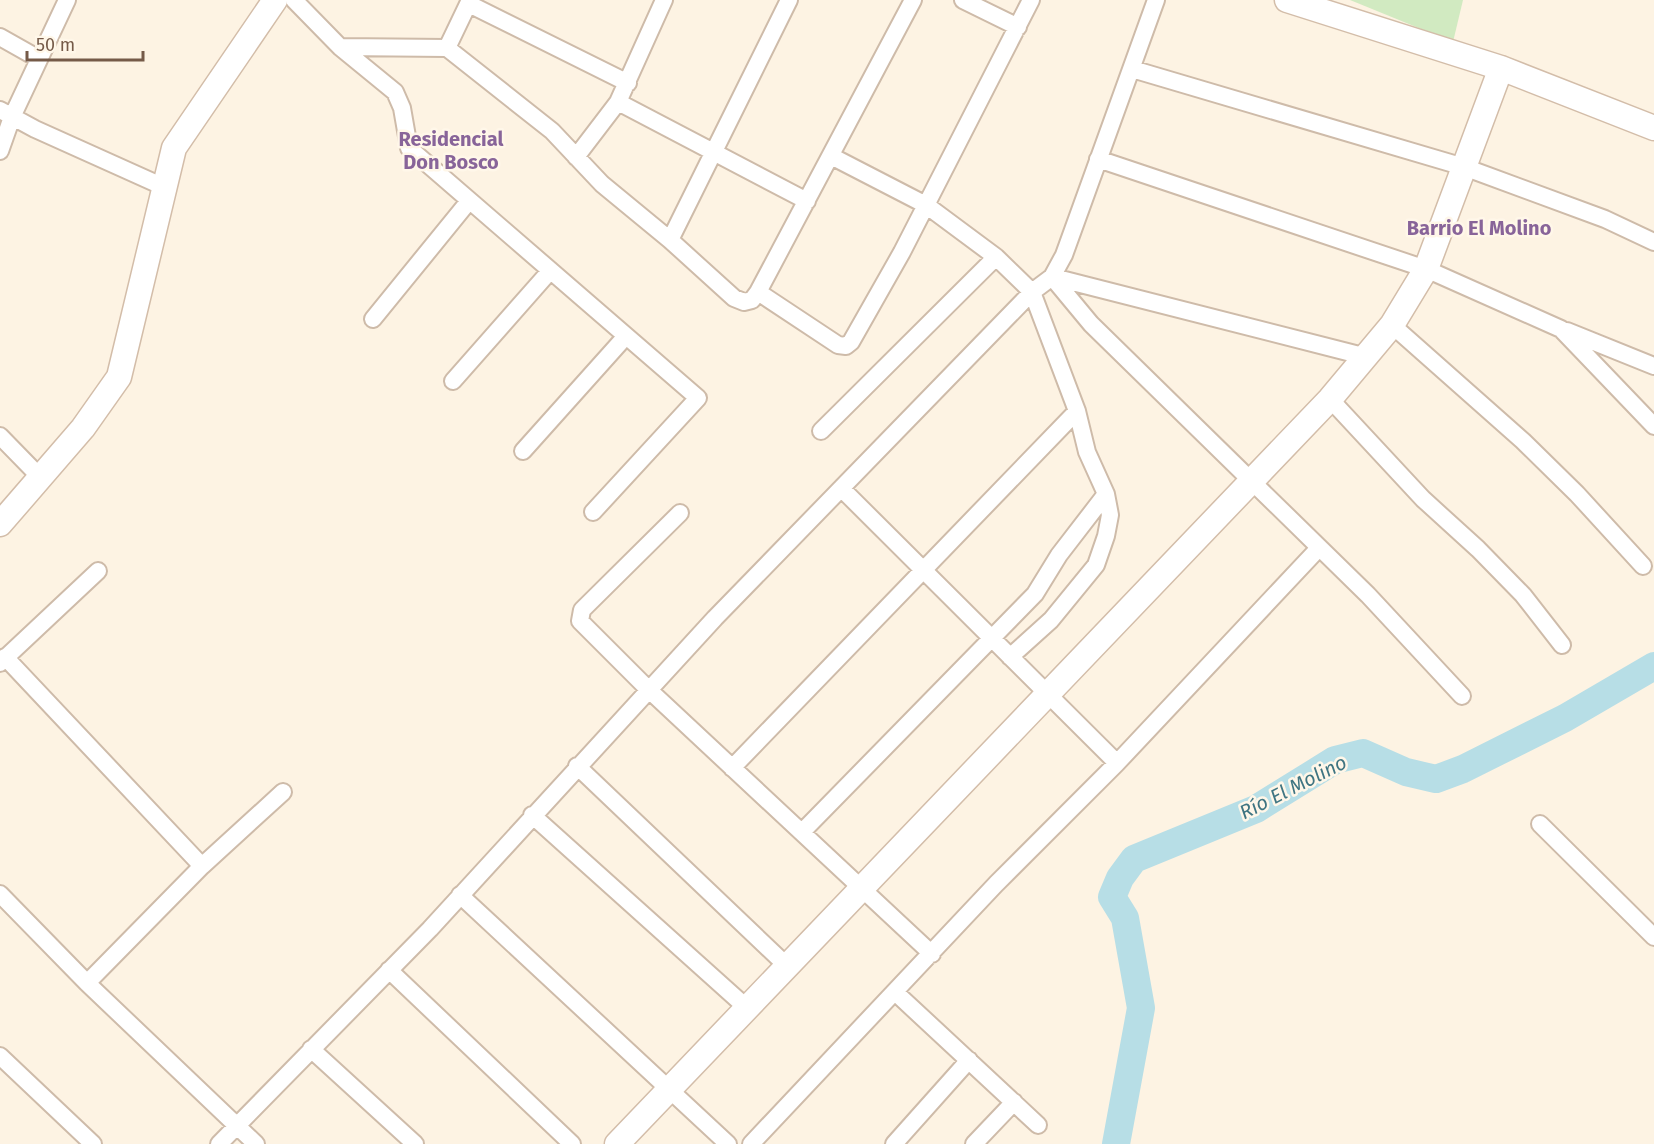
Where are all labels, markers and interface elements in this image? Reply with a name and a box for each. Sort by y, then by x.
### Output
scale bar [27,24,142,62]
text: 50 m [36,34,75,56]
district label: Residencial Don Bosco [399,127,503,174]
district label: Barrio El Molino [1407,216,1552,240]
water label: Río El Molino [1235,750,1351,824]

